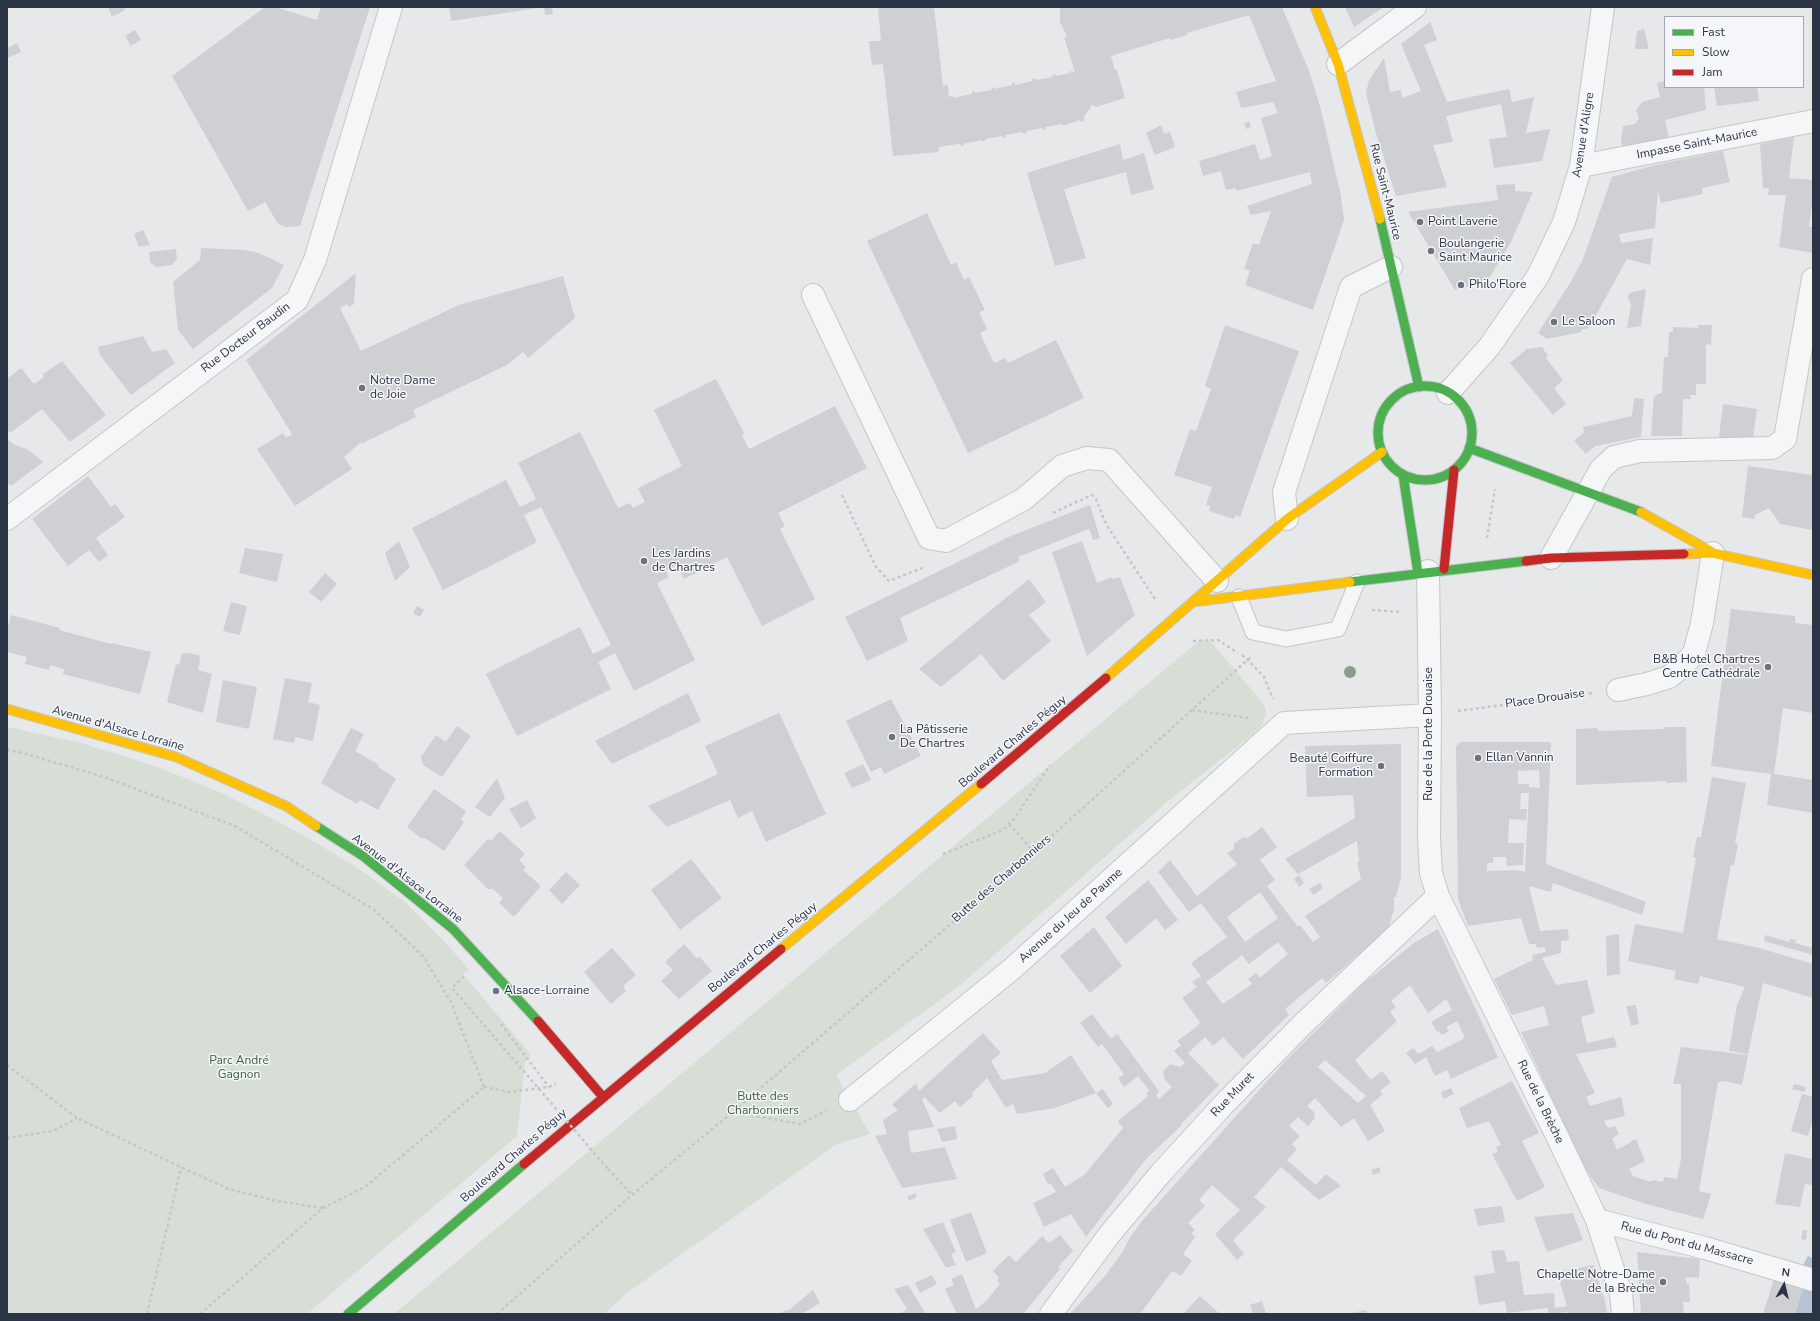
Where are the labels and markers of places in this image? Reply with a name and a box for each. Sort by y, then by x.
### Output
place label: Point Laverie [1428,215,1498,229]
marker: Point Laverie [1415,217,1425,227]
place label: Boulangerie Saint Maurice [1439,237,1512,265]
marker: Boulangerie Saint Maurice [1426,246,1436,256]
place label: Philo'Flore [1469,278,1526,292]
marker: Philo'Flore [1456,280,1466,290]
place label: Le Saloon [1562,315,1615,329]
marker: Le Saloon [1549,317,1559,327]
place label: Notre Dame de Joie [370,374,435,402]
marker: Notre Dame de Joie [357,383,367,393]
place label: Les Jardins de Chartres [652,547,715,575]
marker: Les Jardins de Chartres [639,556,649,566]
place label: B&B Hotel Chartres Centre Cathédrale [1653,653,1760,681]
marker: B&B Hotel Chartres Centre Cathédrale [1763,662,1773,672]
place label: La Pâtisserie De Chartres [900,723,968,751]
marker: La Pâtisserie De Chartres [887,732,897,742]
place label: Ellan Vannin [1486,751,1554,765]
place label: Beauté Coiffure Formation [1290,752,1373,780]
marker: Ellan Vannin [1473,753,1483,763]
marker: Beauté Coiffure Formation [1376,761,1386,771]
place label: Alsace-Lorraine [504,984,589,998]
marker: Alsace-Lorraine [491,986,501,996]
place label: Chapelle Notre-Dame de la Brèche [1536,1268,1655,1296]
marker: Chapelle Notre-Dame de la Brèche [1658,1277,1668,1287]

